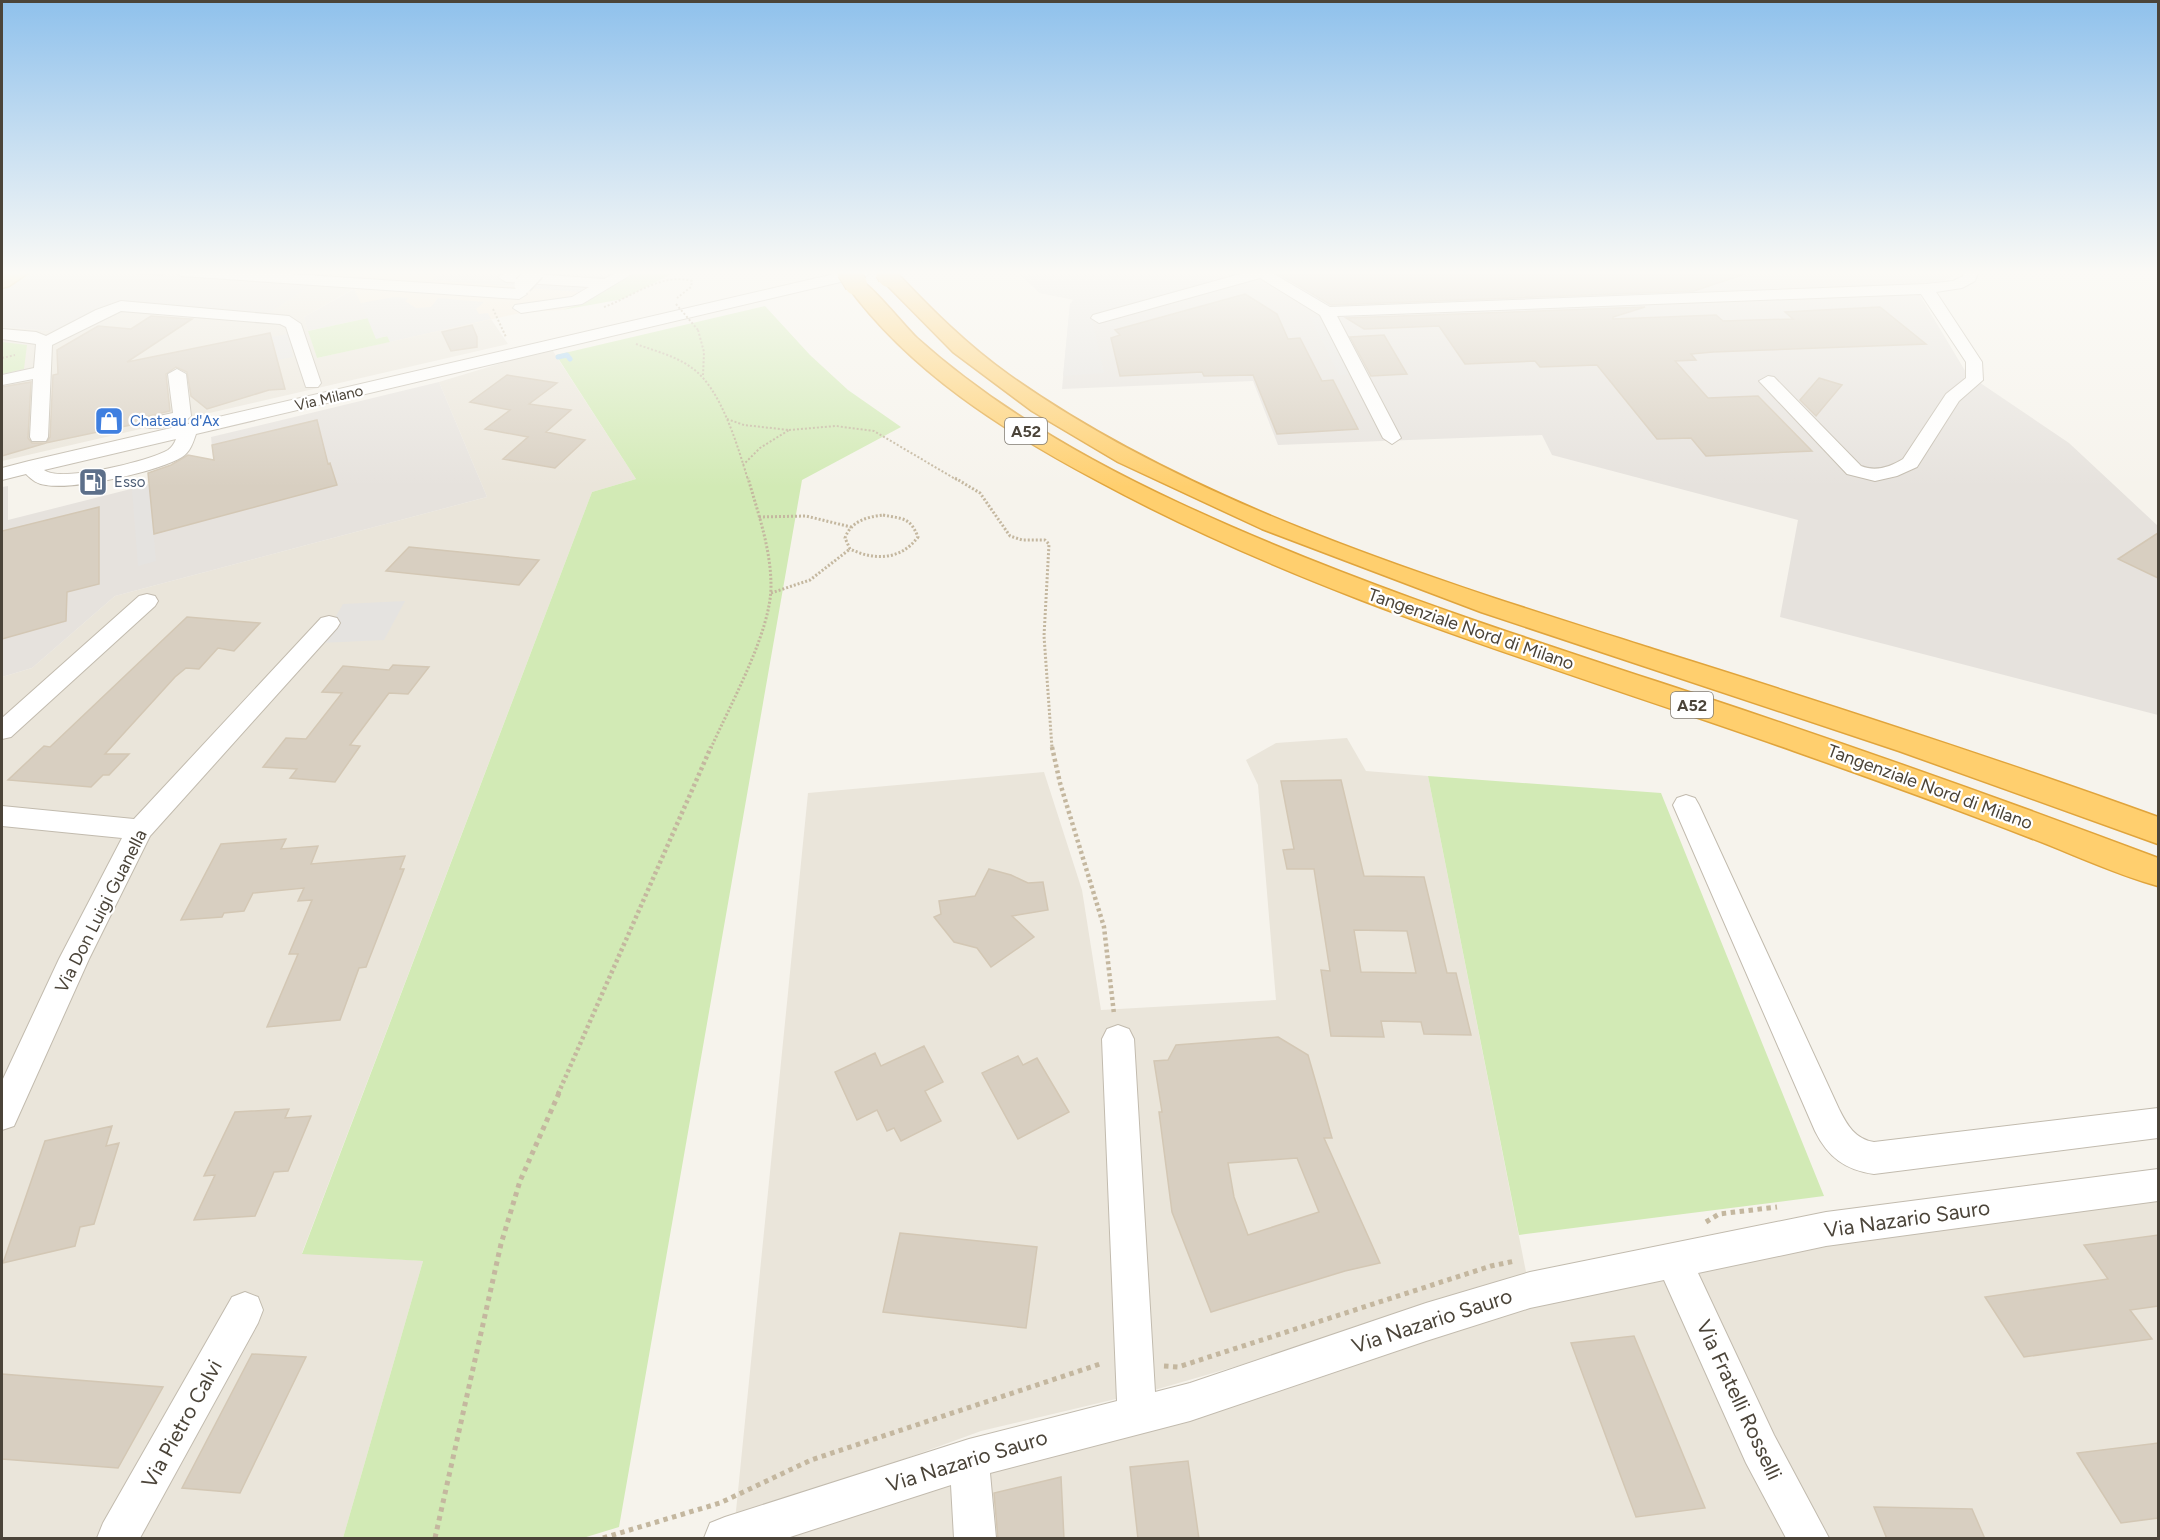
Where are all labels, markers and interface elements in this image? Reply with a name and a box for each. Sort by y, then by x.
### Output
street label: Via Milano [293,381,365,415]
shop icon: Chateau d'Ax [93,405,125,437]
place label: Chateau d'Ax [130,412,219,430]
road number: A52 [1005,418,1047,444]
fuel station icon: Esso [77,466,109,498]
place label: Esso [114,473,146,491]
street label: Tangenziale Nord di Milano [1365,583,1577,675]
road number: A52 [1671,692,1713,718]
street label: Tangenziale Nord di Milano [1824,740,2036,834]
street label: Via Don Luigi Guanella [50,826,152,996]
street label: Via Nazario Sauro [1822,1194,1991,1243]
street label: Via Nazario Sauro [1348,1283,1515,1358]
street label: Via Fratelli Rosselli [1691,1316,1787,1484]
street label: Via Pietro Calvi [136,1355,227,1492]
street label: Via Nazario Sauro [883,1424,1050,1497]

